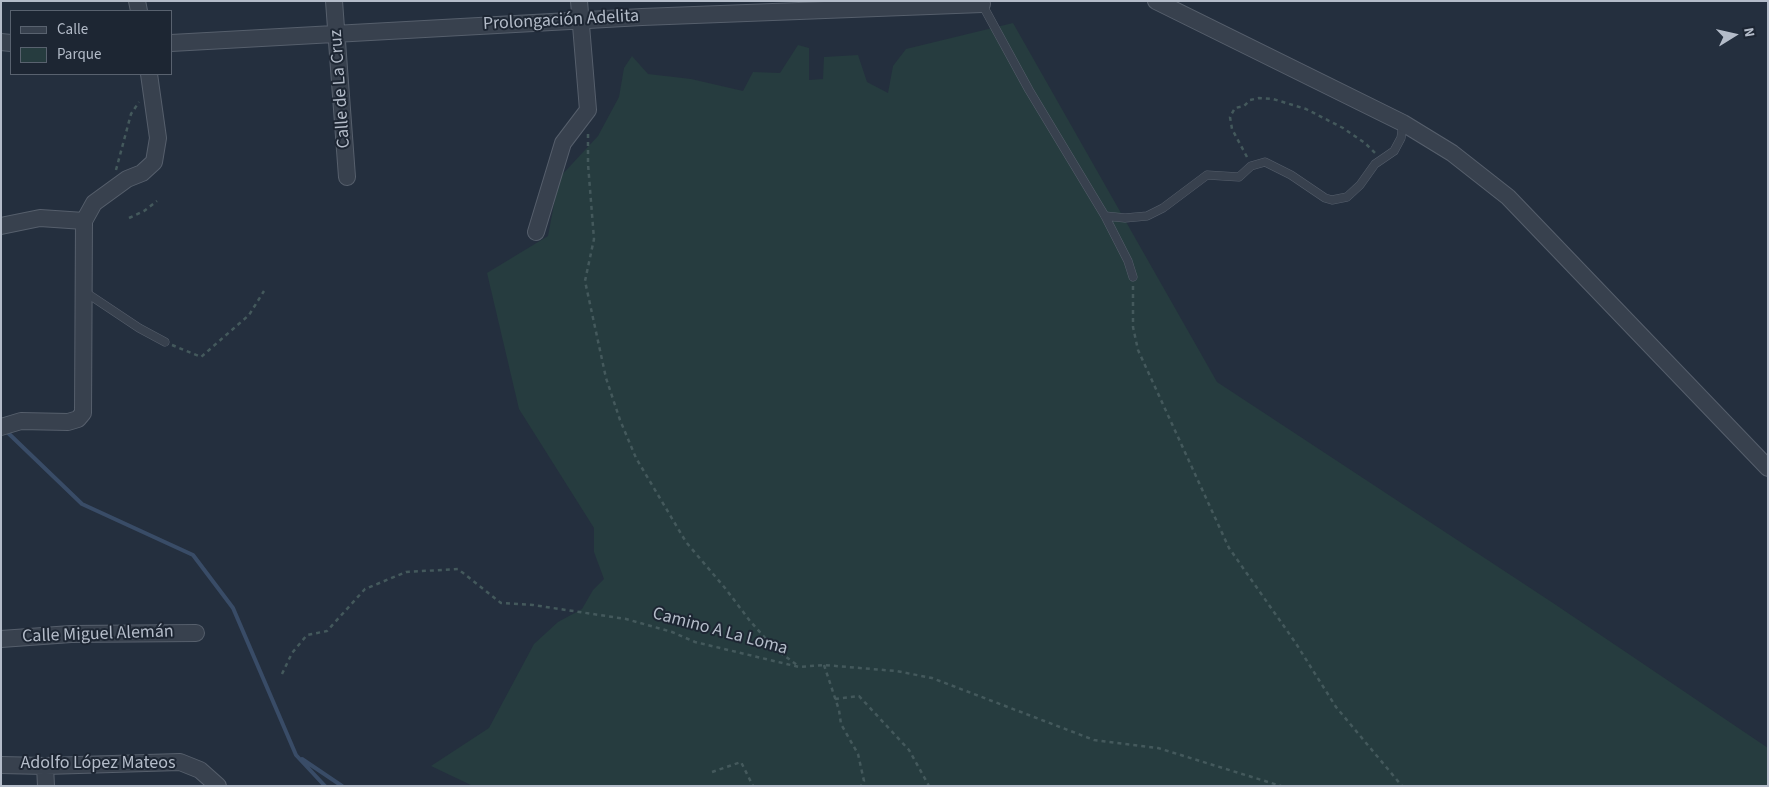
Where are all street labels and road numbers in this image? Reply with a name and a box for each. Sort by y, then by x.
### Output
street label: Prolongación Adelita [482,6,640,36]
street label: Calle de La Cruz [326,29,356,149]
street label: Camino A La Loma [650,604,790,660]
street label: Calle Miguel Alemán [22,622,174,648]
street label: Adolfo López Mateos [21,753,175,775]

